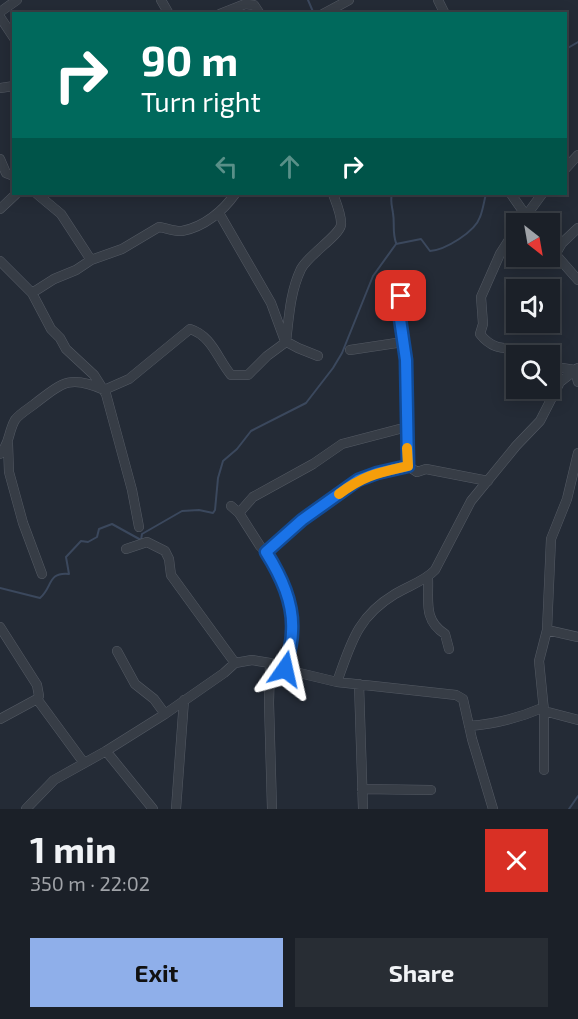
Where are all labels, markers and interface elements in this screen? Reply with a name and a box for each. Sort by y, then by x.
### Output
text: 90 m [141,34,238,84]
icon: right [42,36,120,114]
text: Turn right [141,85,261,117]
icon: left [210,150,243,183]
icon: ahead [273,150,306,183]
icon: right [336,150,369,183]
north arrow [506,213,560,267]
map controls [506,213,560,399]
pin [375,270,426,321]
icon: arrive [384,279,417,312]
button: sound [506,279,560,333]
button: search [506,345,560,399]
position arrow [253,637,317,701]
text: 1 min [30,827,117,870]
button: close [485,829,548,892]
text: 350 m · 22:02 [30,871,150,895]
button: Exit [30,938,283,1007]
button: Share [295,938,548,1007]

